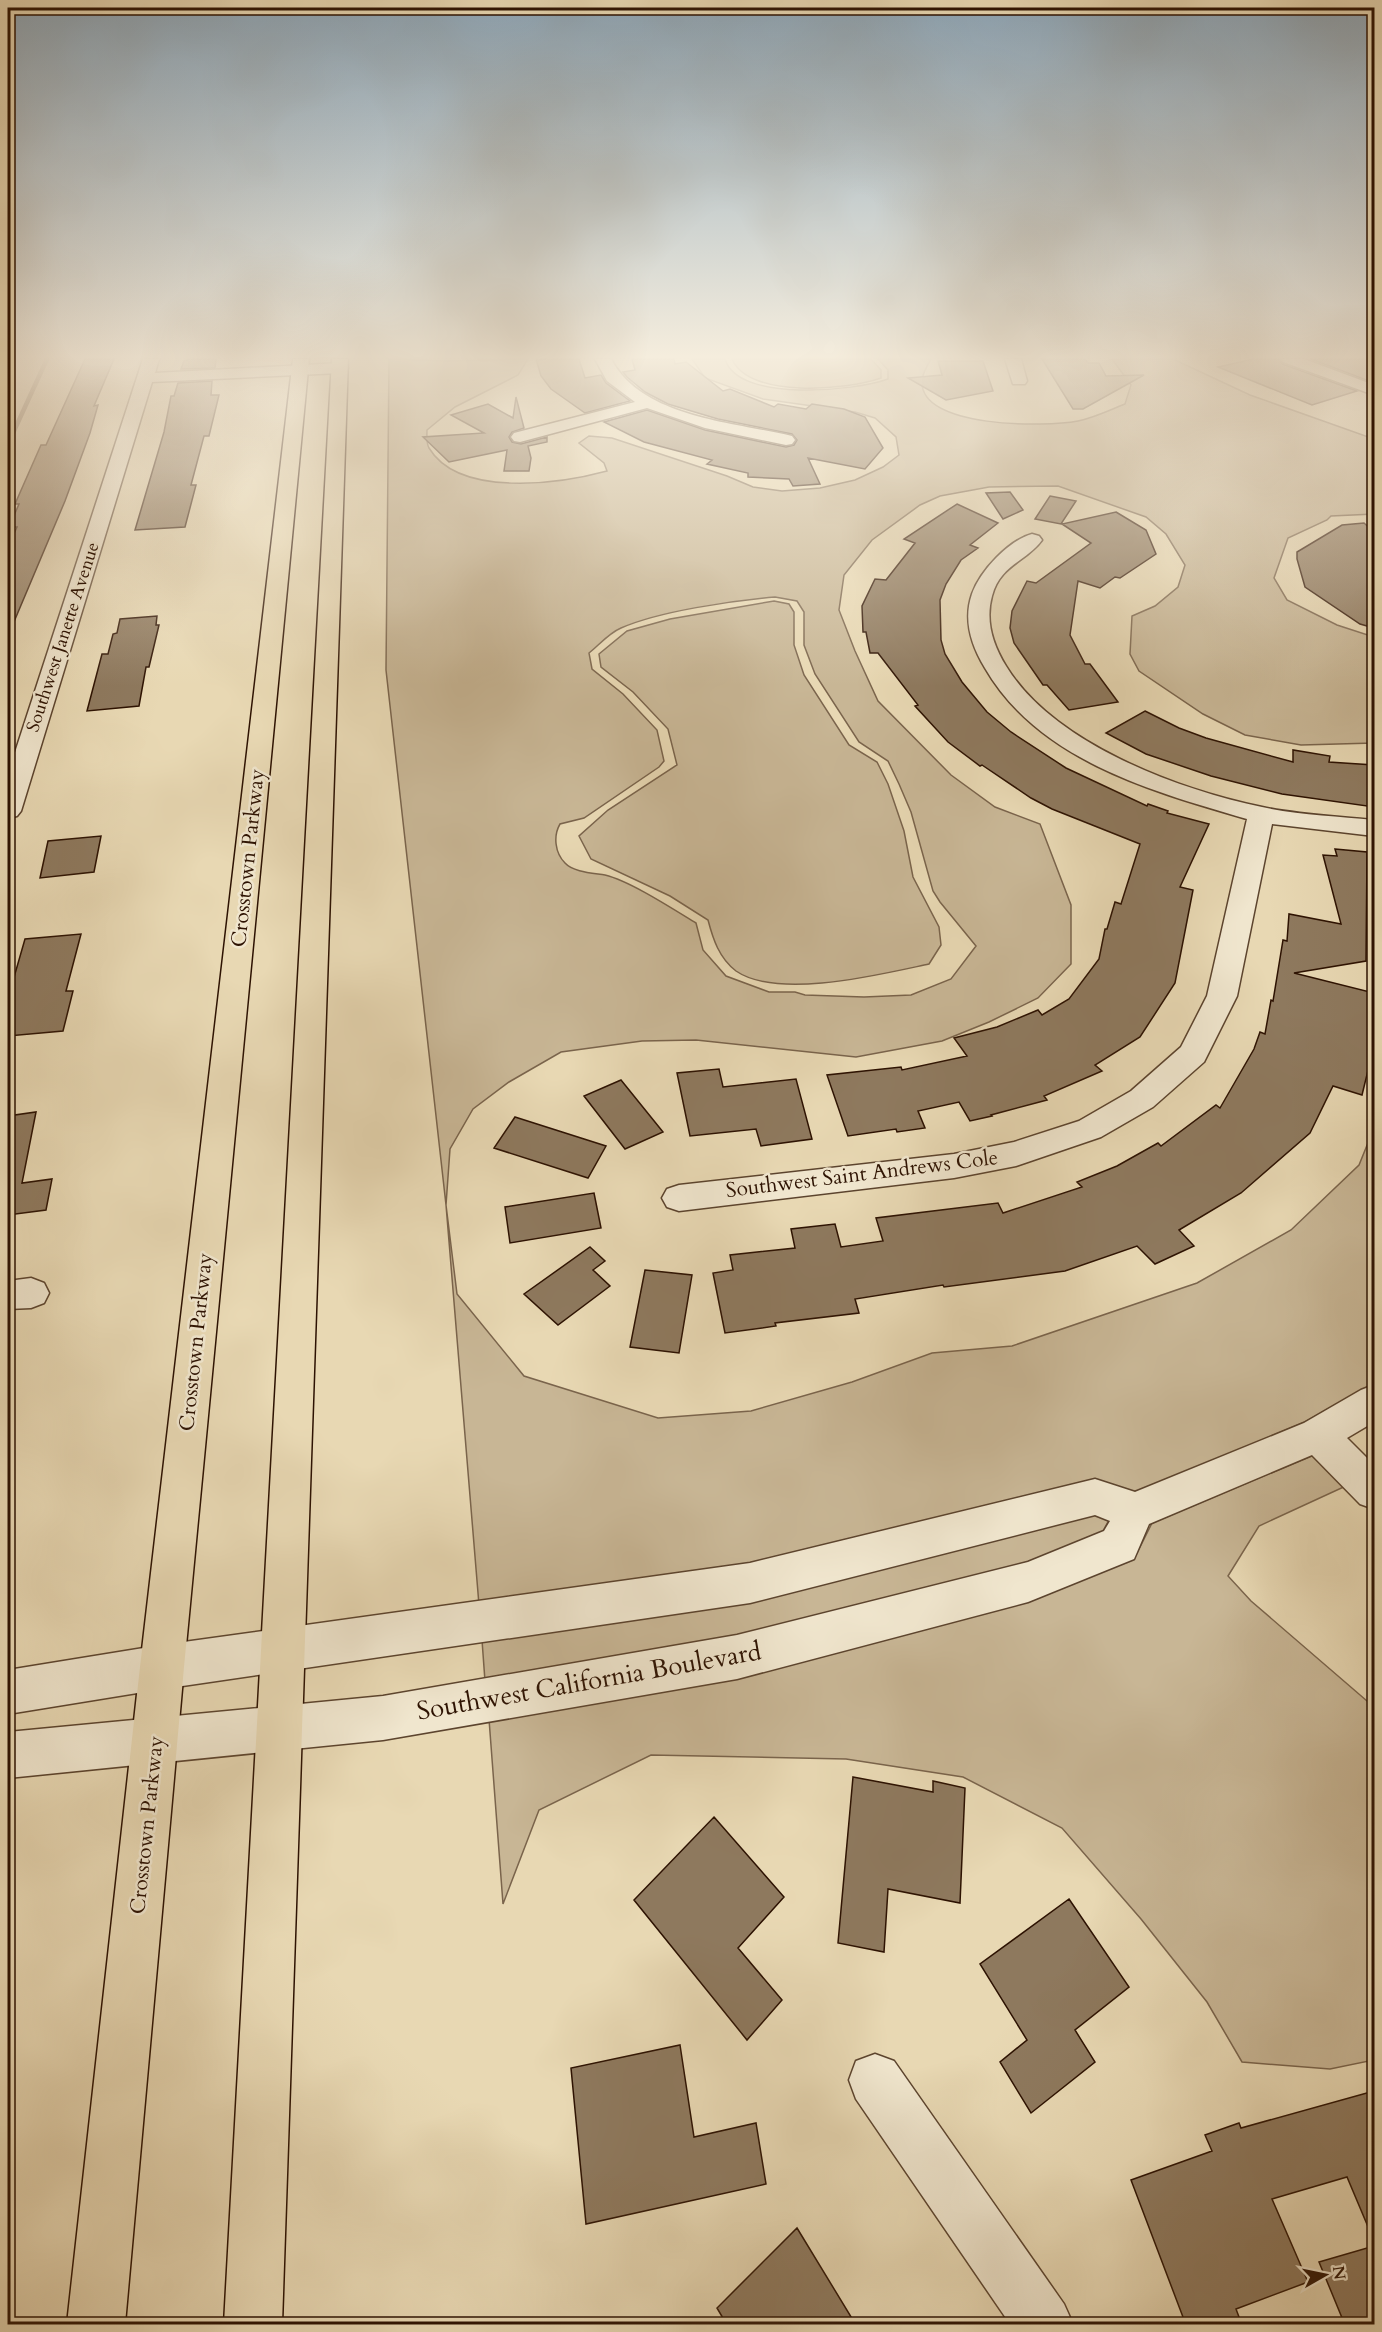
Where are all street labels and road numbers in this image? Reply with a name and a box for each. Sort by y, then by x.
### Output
street label: Southwest Janette Avenue [20,539,106,735]
street label: Crosstown Parkway [224,768,272,948]
street label: Southwest Saint Andrews Cole [724,1143,1000,1205]
street label: Crosstown Parkway [172,1252,220,1432]
street label: Southwest California Boulevard [414,1633,764,1729]
street label: Crosstown Parkway [123,1735,171,1915]

